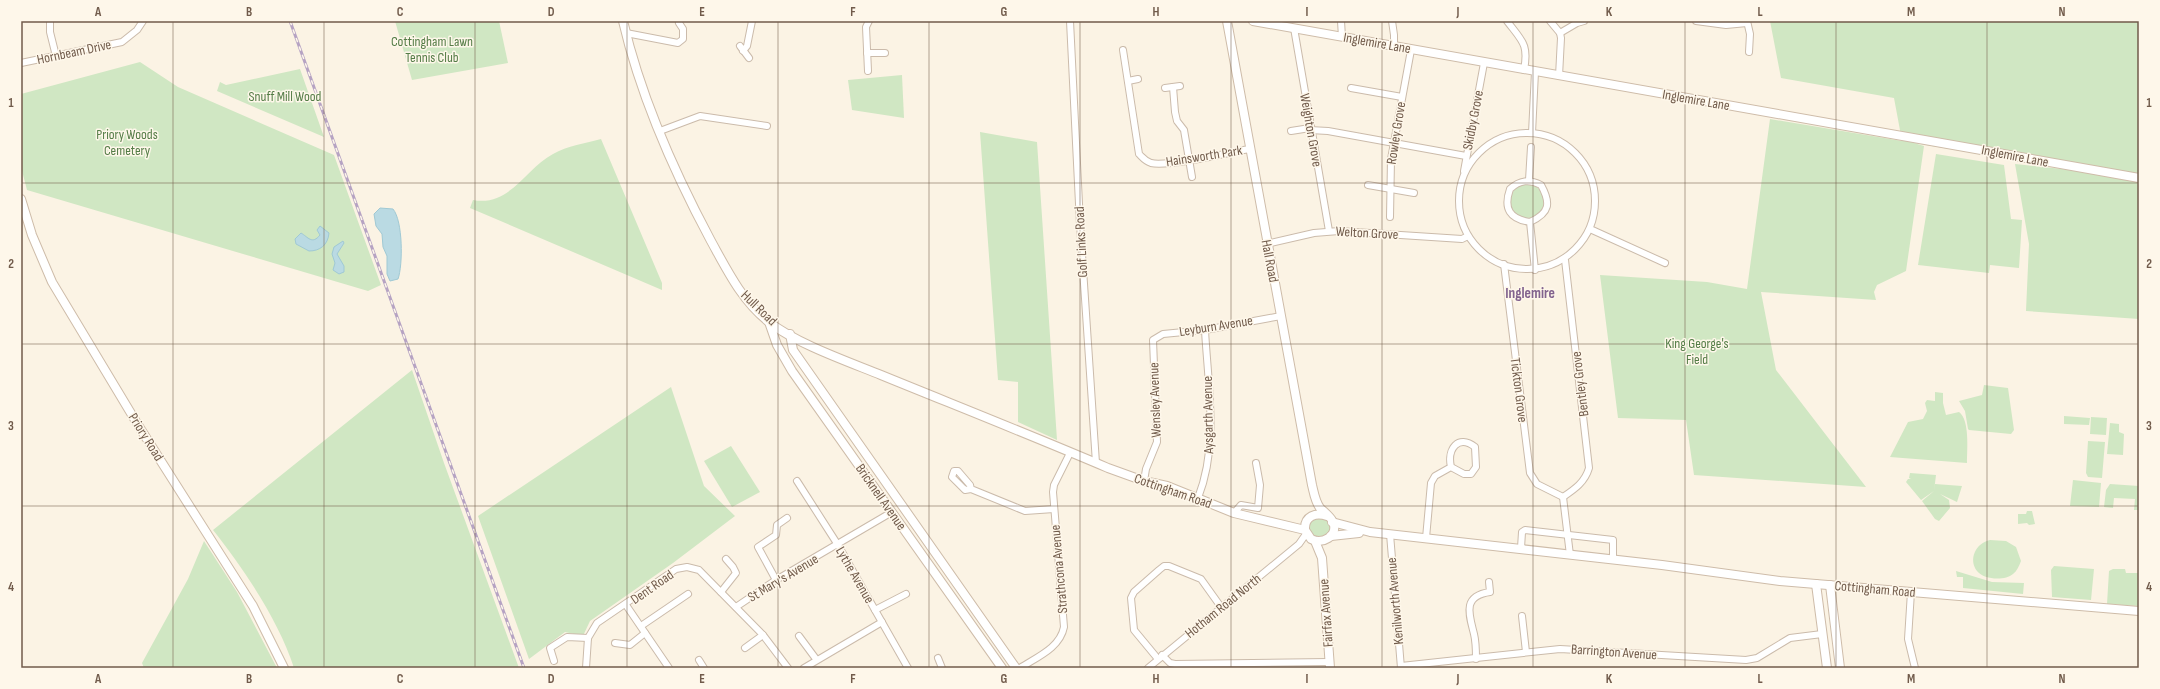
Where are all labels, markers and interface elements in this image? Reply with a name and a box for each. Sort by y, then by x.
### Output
text: A [94,4,102,20]
text: B [246,4,252,20]
text: C [397,4,404,20]
text: D [548,4,555,20]
text: E [699,4,705,20]
text: F [850,4,856,20]
text: G [1001,4,1008,20]
text: H [1153,4,1160,20]
text: I [1306,4,1309,20]
text: J [1456,4,1460,20]
text: K [1606,4,1613,20]
text: L [1757,4,1763,20]
text: M [1907,4,1915,20]
text: N [2059,4,2066,20]
street label: Inglemire Lane [1342,29,1412,57]
park label: Cottingham Lawn Tennis Club [391,33,473,66]
street label: Hornbeam Drive [35,36,113,68]
street label: Inglemire Lane [1661,86,1731,114]
park label: Snuff Mill Wood [249,88,322,105]
street label: Skidby Grove [1459,89,1487,151]
street label: Weighton Grove [1296,92,1326,168]
text: 1 [8,95,14,111]
text: 1 [2146,95,2152,111]
street label: Rowley Grove [1383,100,1409,166]
park label: Priory Woods Cemetery [96,126,158,159]
street label: Hainsworth Park [1165,141,1244,170]
street label: Inglemire Lane [1980,141,2050,171]
street label: Golf Links Road [1071,206,1091,278]
street label: Welton Grove [1335,223,1399,243]
street label: Hall Road [1258,238,1283,284]
text: 2 [8,256,14,272]
text: 2 [2146,256,2152,272]
district label: Inglemire [1505,284,1555,303]
street label: Hull Road [737,287,781,329]
street label: Leyburn Avenue [1178,312,1254,340]
park label: King George's Field [1665,335,1729,368]
street label: Bentley Grove [1568,350,1592,418]
street label: Tickton Grove [1507,357,1531,423]
street label: Wensley Avenue [1145,362,1165,438]
street label: Aysgarth Avenue [1199,376,1217,455]
street label: Priory Road [125,410,167,464]
text: 3 [8,418,14,434]
text: 3 [2146,418,2152,434]
street label: Bricknell Avenue [852,461,910,533]
street label: Cottingham Road [1132,470,1214,512]
street label: Strathcona Avenue [1047,524,1071,614]
street label: Lythe Avenue [832,544,878,606]
street label: St Mary's Avenue [745,550,821,606]
street label: Kenilworth Avenue [1383,557,1407,645]
street label: Dent Road [627,566,677,608]
street label: Hotham Road North [1182,570,1264,642]
street label: Cottingham Road [1834,577,1916,601]
street label: Fairfax Avenue [1315,578,1337,648]
text: 4 [8,579,14,595]
text: 4 [2146,579,2152,595]
street label: Barrington Avenue [1570,641,1658,663]
text: A [94,671,102,687]
text: B [246,671,252,687]
text: C [397,671,404,687]
text: D [548,671,555,687]
text: E [699,671,705,687]
text: F [850,671,856,687]
text: G [1001,671,1008,687]
text: H [1153,671,1160,687]
text: I [1306,671,1309,687]
text: J [1456,671,1460,687]
text: K [1606,671,1613,687]
text: L [1757,671,1763,687]
text: M [1907,671,1915,687]
text: N [2059,671,2066,687]

